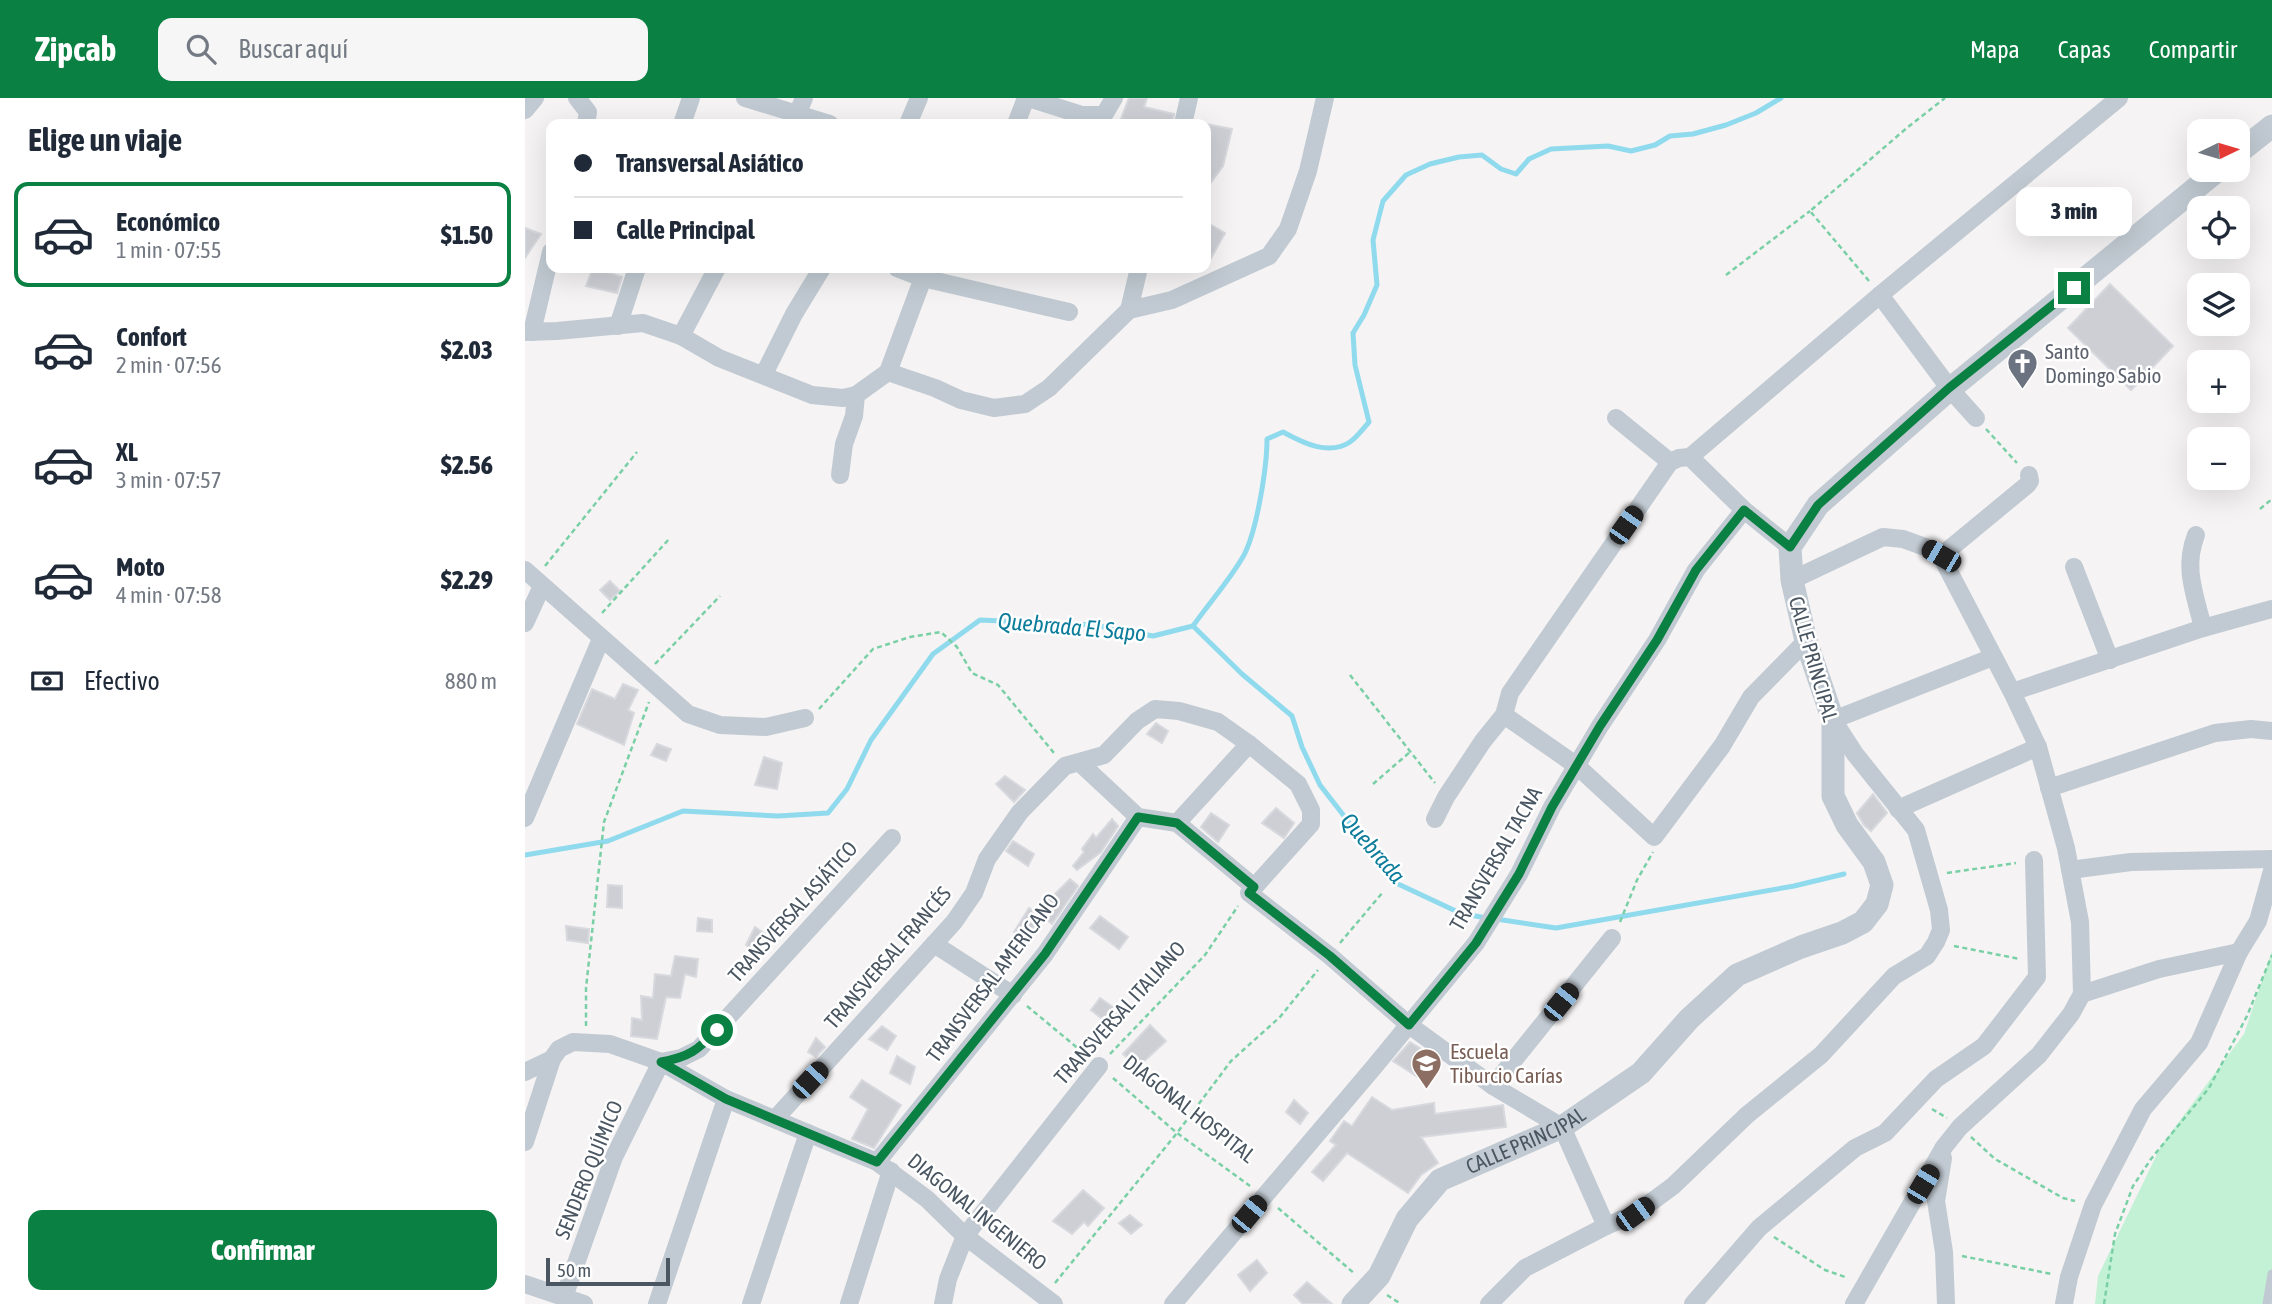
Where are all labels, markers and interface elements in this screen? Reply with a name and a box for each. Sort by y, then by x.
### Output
search box [158,18,648,81]
text: Zipcab [35,30,116,68]
icon: search [182,30,220,68]
text: Buscar aquí [238,34,348,64]
text: Mapa [1970,36,2020,63]
text: Capas [2058,36,2111,63]
text: Compartir [2149,36,2237,63]
north arrow [2187,119,2251,182]
map controls [2187,119,2250,490]
text: Elige un viaje [28,121,182,158]
text: Transversal Asiático [616,148,804,178]
callout: 3 min [2016,186,2132,236]
button: locate [2187,196,2250,259]
text: 3 min [2051,198,2097,224]
icon: car [32,203,95,266]
text: Económico [116,207,220,237]
text: Calle Principal [616,215,755,245]
text: $1.50 [441,220,493,250]
text: 1 min · 07:55 [116,237,222,263]
route end [2058,272,2090,304]
button: layers [2187,273,2250,336]
icon: car [32,318,95,381]
text: Confort [116,322,187,352]
text: $2.03 [441,335,493,365]
place label: Santo Domingo Sabio [2045,339,2161,387]
church icon: Santo Domingo Sabio [2005,347,2039,391]
button: + [2187,350,2250,413]
text: 2 min · 07:56 [116,352,222,378]
button: − [2187,427,2250,490]
icon: car [32,433,95,496]
text: XL [116,437,138,467]
text: $2.56 [441,450,493,480]
text: 3 min · 07:57 [116,467,222,493]
car [1606,502,1647,548]
car [1918,536,1965,576]
icon: car [32,548,95,611]
text: Moto [116,552,165,582]
text: $2.29 [441,565,493,595]
text: 4 min · 07:58 [116,582,222,608]
street label: CALLE PRINCIPAL [1785,593,1843,724]
water label: Quebrada El Sapo [997,608,1147,646]
icon: cash [28,662,66,700]
text: Efectivo [84,666,160,696]
text: 880 m [445,668,497,694]
street label: TRANSVERSAL TACNA [1444,782,1546,935]
water label: Quebrada [1336,808,1411,889]
street label: TRANSVERSAL ASIÁTICO [723,836,862,987]
street label: TRANSVERSAL FRANCÉS [819,881,955,1033]
street label: TRANSVERSAL AMERICANO [921,888,1063,1066]
street label: TRANSVERSAL ITALIANO [1049,936,1190,1089]
car [1540,979,1583,1025]
route start [701,1014,733,1046]
place label: Escuela Tiburcio Carías [1450,1039,1563,1087]
school or university icon: Escuela Tiburcio Carías [1410,1047,1444,1091]
street label: DIAGONAL HOSPITAL [1119,1049,1260,1167]
car [788,1057,833,1103]
street label: SENDERO QUÍMICO [549,1097,627,1242]
street label: CALLE PRINCIPAL [1462,1102,1589,1178]
street label: DIAGONAL INGENIERO [903,1148,1052,1275]
car [1904,1161,1943,1207]
car [1228,1191,1271,1237]
car [1612,1193,1659,1235]
button: Confirmar [28,1210,497,1290]
scale bar [546,1255,670,1287]
text: 50 m [557,1259,591,1281]

